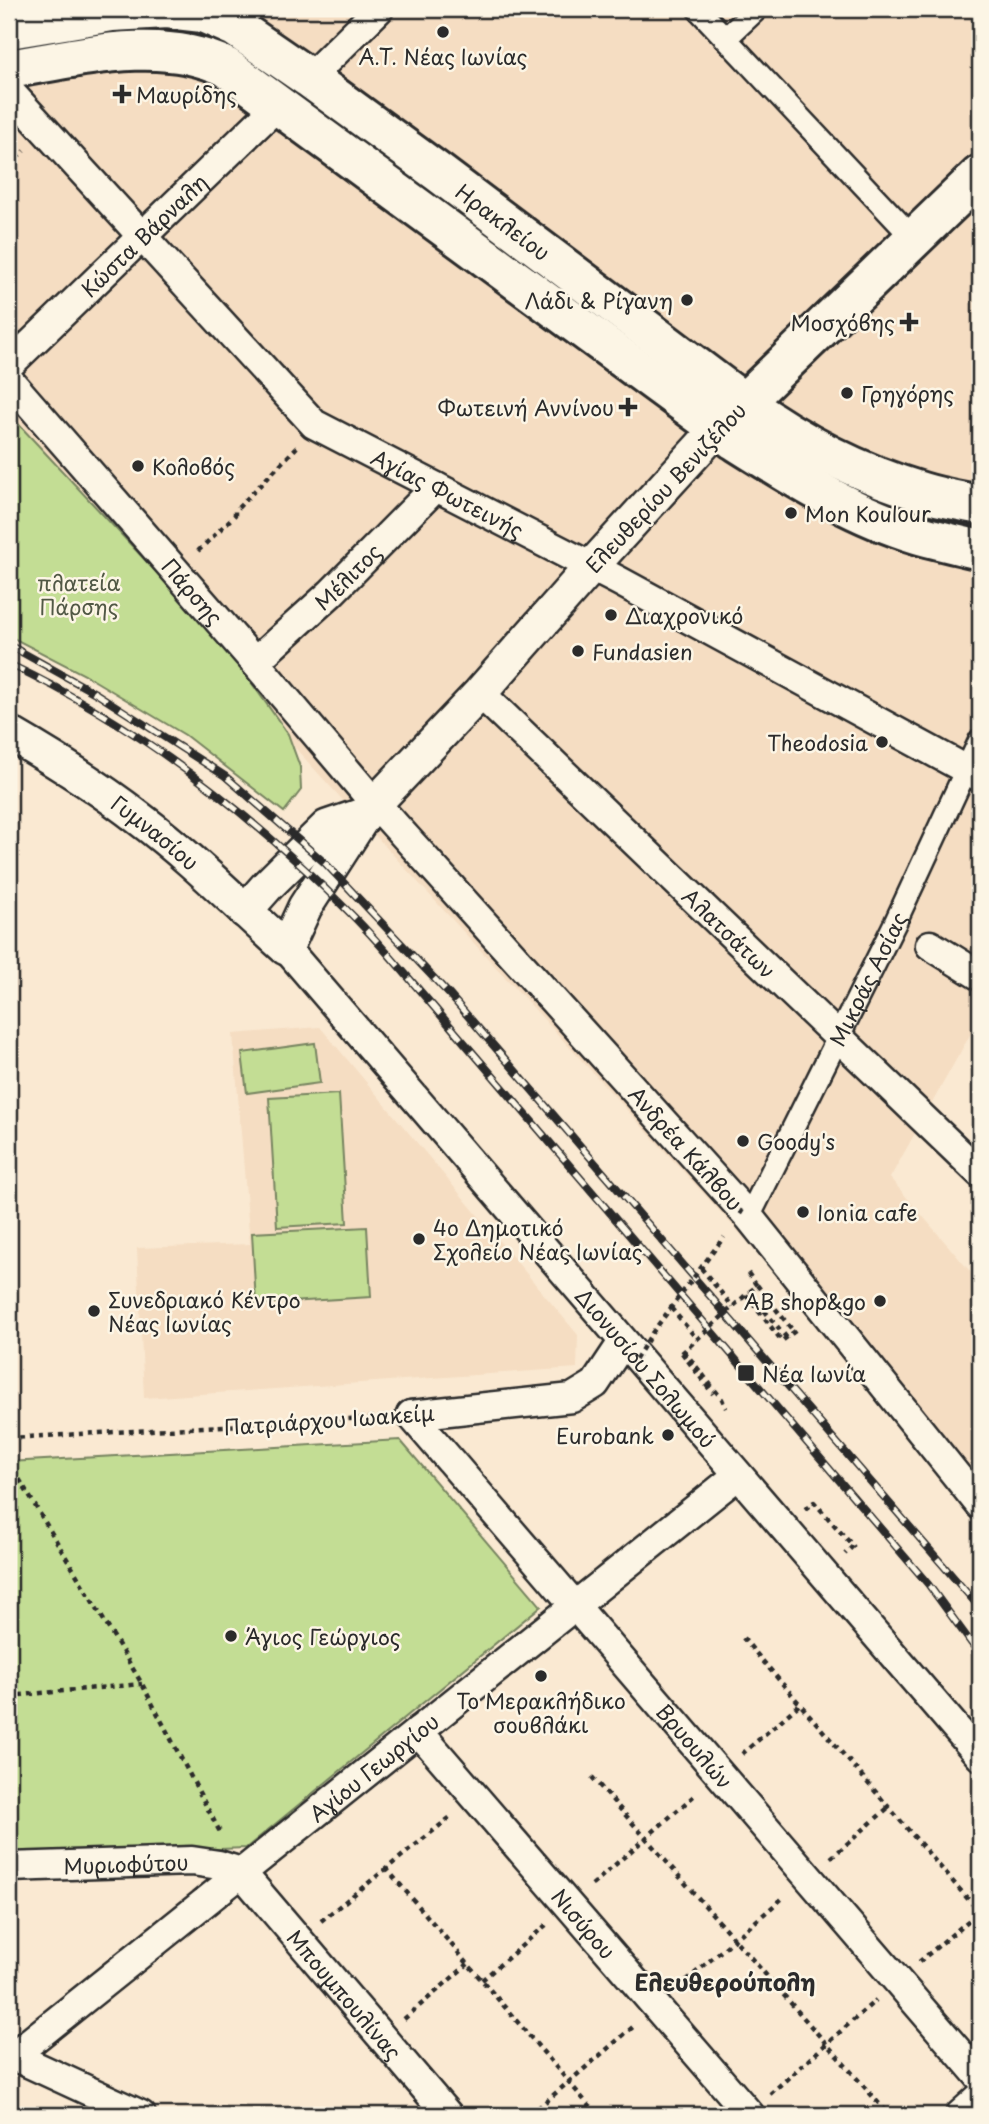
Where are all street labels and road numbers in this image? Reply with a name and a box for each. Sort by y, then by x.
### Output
street label: Κώστα Βάρναλη [73,166,214,304]
street label: Ηρακλείου [449,175,557,268]
street label: Ελευθερίου Βενιζέλου [577,394,753,580]
street label: Αγίας Φωτεινής [366,440,530,545]
street label: Μέλιτος [307,536,388,617]
street label: Πάρσης [155,551,231,631]
street label: Γυμνασίου [105,787,207,877]
street label: Αλατσάτων [676,880,783,985]
street label: Μικράς Ασίας [820,906,914,1051]
street label: Ανδρέα Κάλβου [622,1079,751,1217]
street label: Διονυσίου Σολωμού [568,1281,724,1454]
street label: Πατριάρχου Ιωακείμ [222,1396,436,1442]
street label: Βρυουλών [649,1696,741,1795]
street label: Αγίου Γεωργίου [302,1705,445,1829]
street label: Μυριοφύτου [63,1845,189,1881]
street label: Νισύρου [544,1881,624,1965]
street label: Μπουμπουλίνας [280,1922,410,2066]

